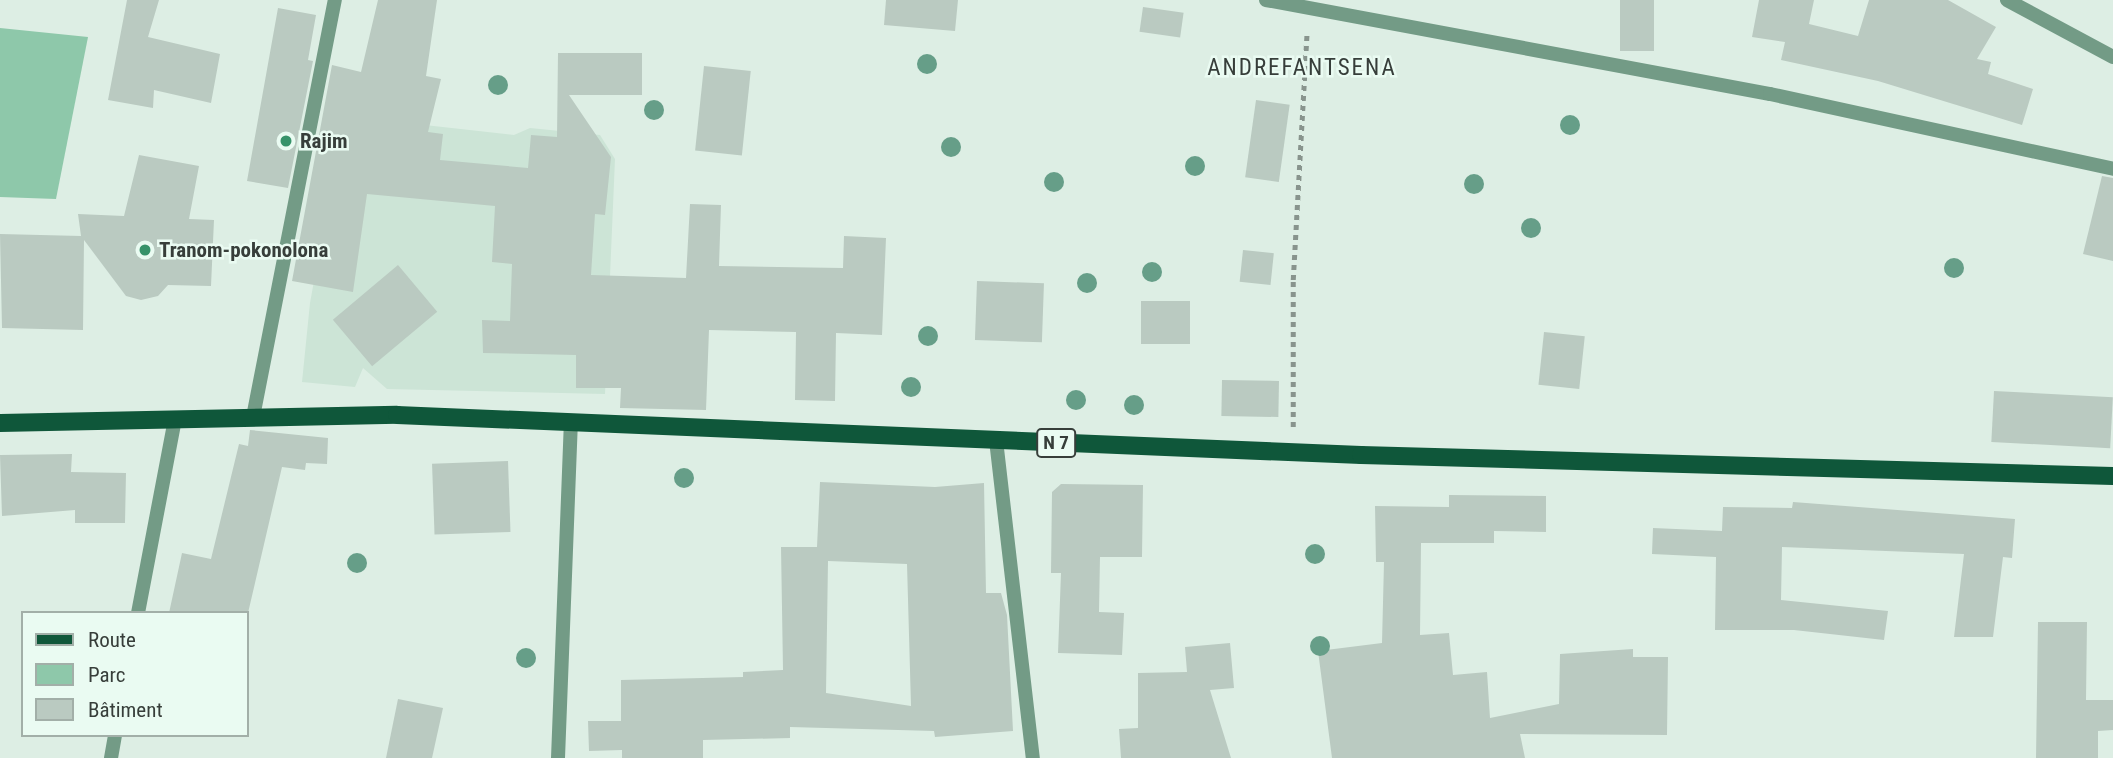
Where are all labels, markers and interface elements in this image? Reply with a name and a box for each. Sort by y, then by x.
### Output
district label: ANDREFANTSENA [1209,54,1395,82]
place label: Rajim [300,128,348,154]
marker: Rajim [278,133,294,149]
place label: Tranom-pokonolona [159,237,328,263]
marker: Tranom-pokonolona [137,242,153,258]
road number: N 7 [1035,428,1077,458]
legend [21,611,248,737]
text: Route [88,628,136,652]
text: Parc [88,663,126,687]
text: Bâtiment [88,698,163,722]

